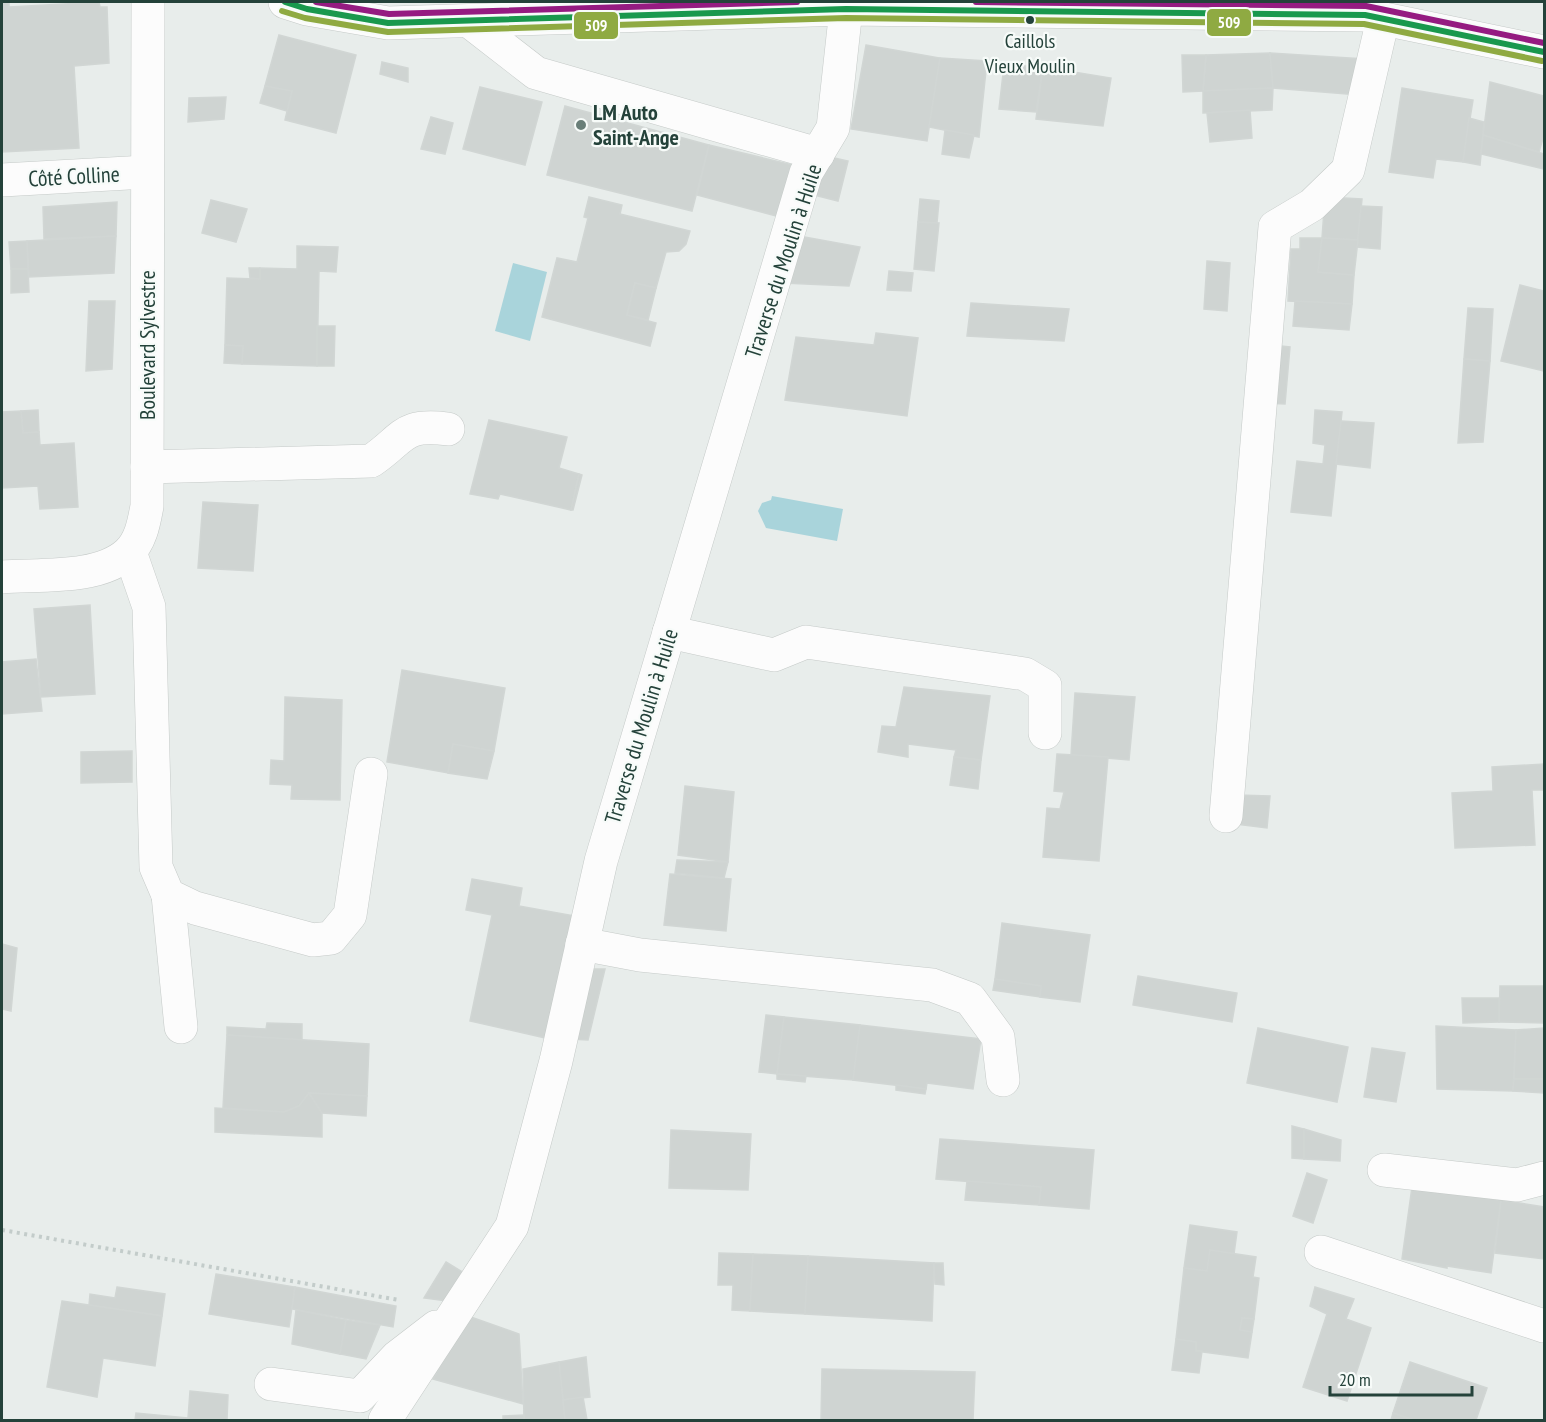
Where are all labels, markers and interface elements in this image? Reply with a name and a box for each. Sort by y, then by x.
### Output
line badge: 509 [1206,8,1252,37]
line badge: 509 [573,11,619,40]
text: 509 [1218,12,1240,32]
marker: Caillols Vieux Moulin [1024,14,1036,26]
text: 509 [585,15,607,35]
place label: Caillols Vieux Moulin [984,28,1075,79]
place label: LM Auto Saint-Ange [593,98,679,151]
marker: LM Auto Saint-Ange [574,118,588,132]
street label: Côté Colline [28,160,120,192]
street label: Traverse du Moulin à Huile [738,160,828,362]
street label: Boulevard Sylvestre [133,270,161,420]
street label: Traverse du Moulin à Huile [598,625,684,827]
scale bar [1330,1359,1472,1397]
text: 20 m [1339,1368,1371,1391]

